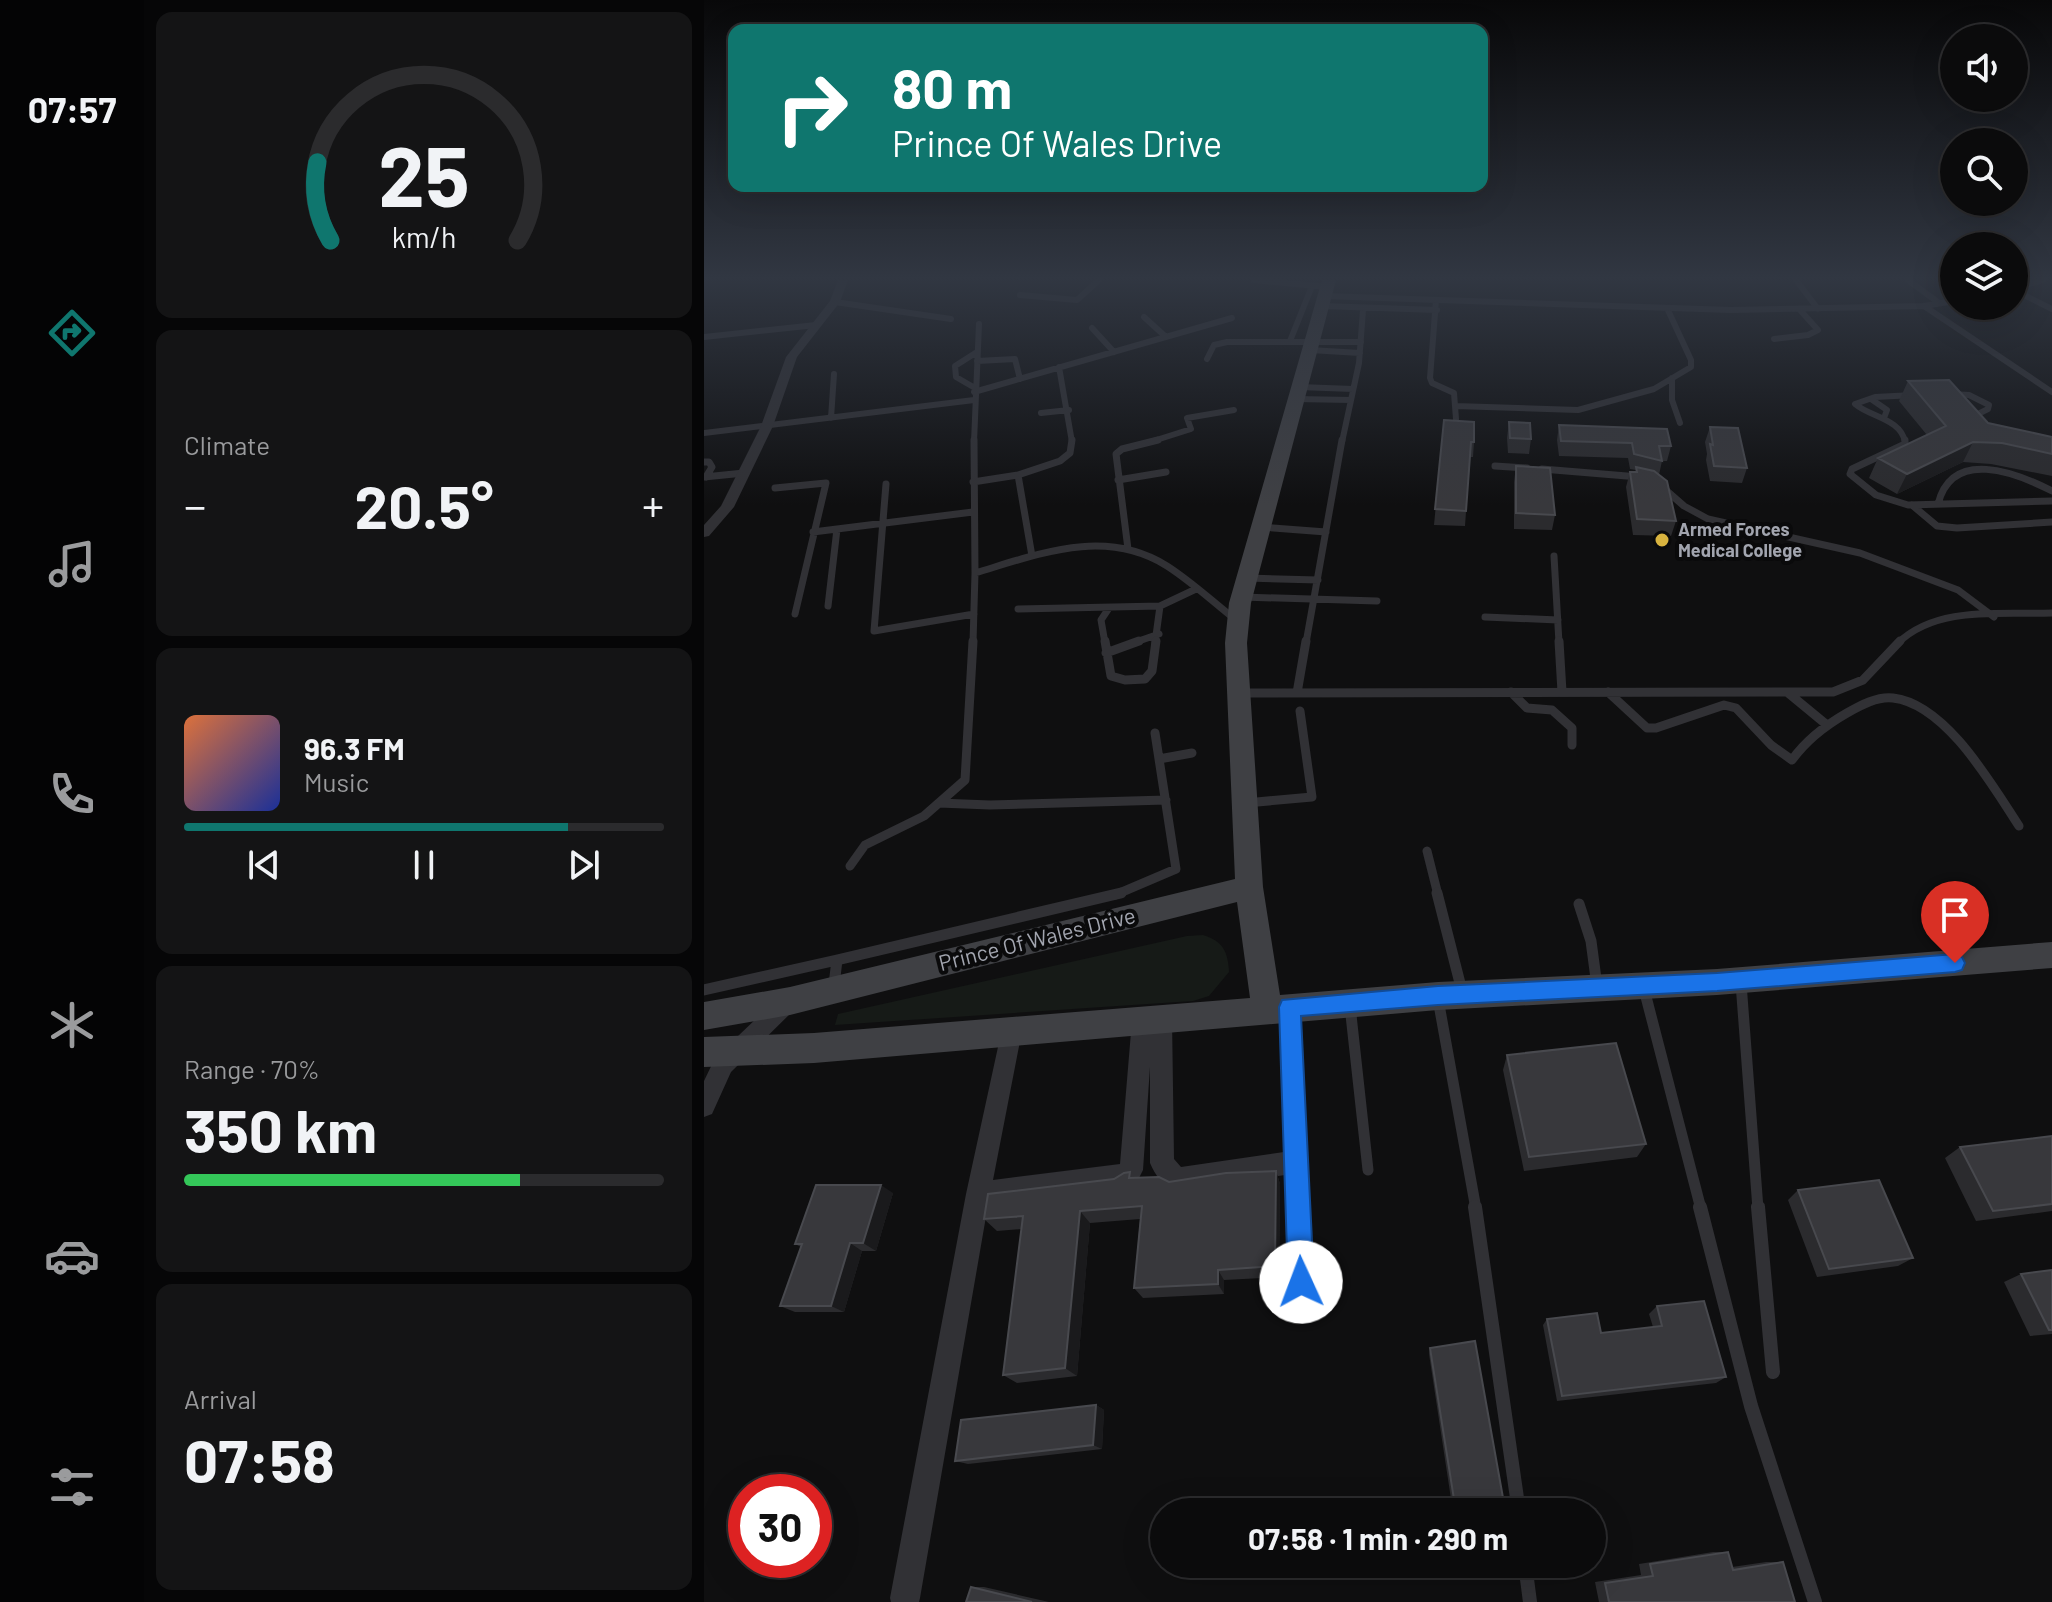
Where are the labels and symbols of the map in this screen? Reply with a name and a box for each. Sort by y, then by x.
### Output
place label: Armed Forces Medical College [1678,518,1802,561]
marker: Armed Forces Medical College [1653,531,1671,549]
pin [1921,881,1989,963]
street label: Prince Of Wales Drive [936,901,1138,975]
position arrow [1259,1240,1343,1324]
speed limit sign: 30 [728,1474,832,1578]

